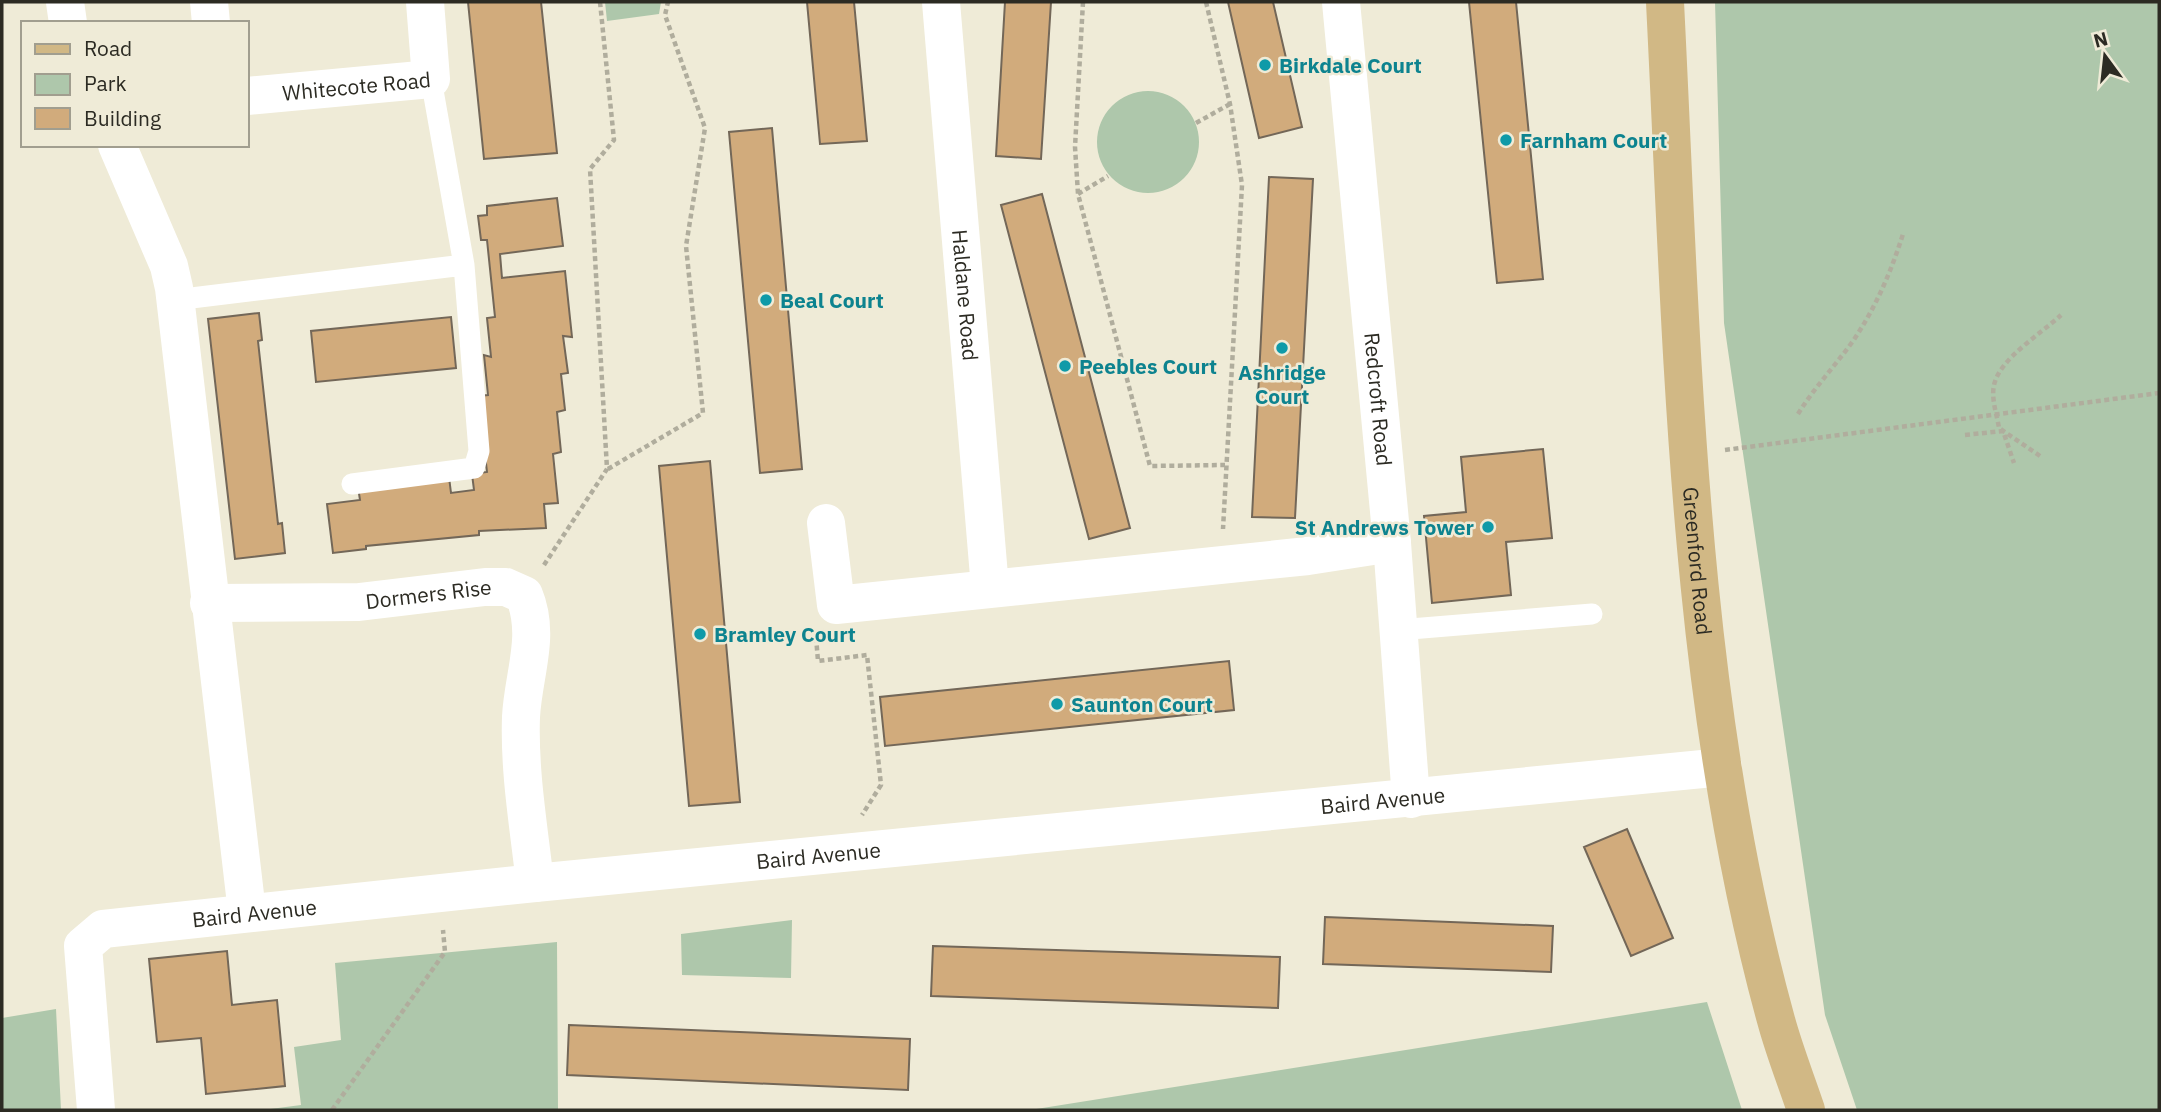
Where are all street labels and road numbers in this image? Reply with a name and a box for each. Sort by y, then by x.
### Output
street label: Whitecote Road [281,65,432,107]
street label: Haldane Road [946,228,985,362]
street label: Redcroft Road [1358,331,1399,467]
street label: Greenford Road [1677,486,1719,637]
street label: Dormers Rise [364,573,492,615]
street label: Baird Avenue [1319,780,1446,820]
street label: Baird Avenue [755,835,882,875]
street label: Baird Avenue [191,892,318,933]

